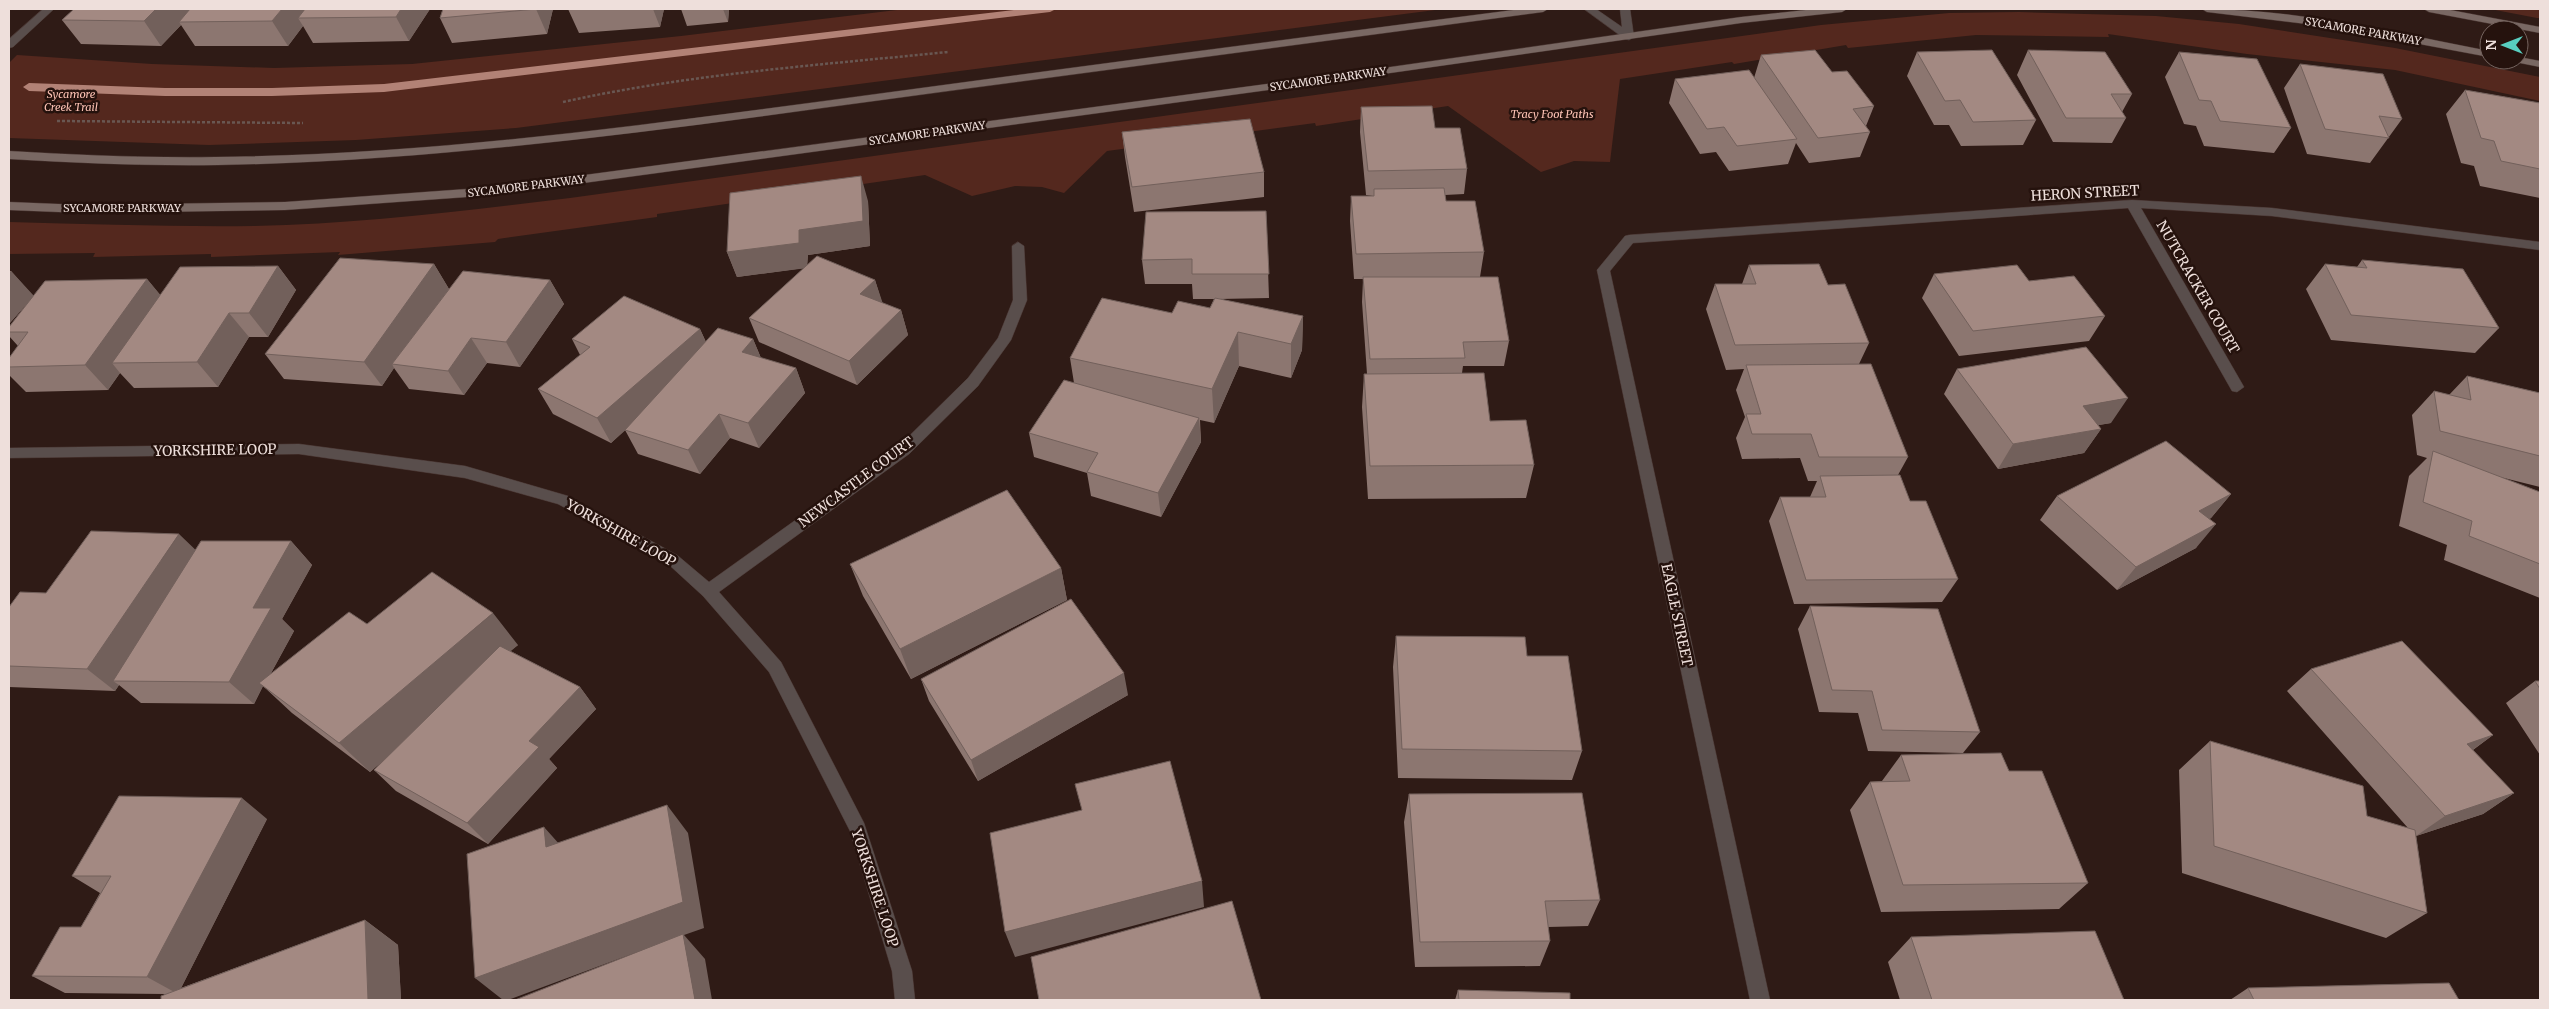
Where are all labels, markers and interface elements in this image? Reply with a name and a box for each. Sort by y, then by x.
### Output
street label: SYCAMORE PARKWAY [2304,14,2423,48]
north arrow [2479,20,2529,70]
text: N [2482,39,2500,51]
street label: SYCAMORE PARKWAY [1269,64,1388,94]
park label: Sycamore Creek Trail [44,87,98,114]
park label: Tracy Foot Paths [1510,107,1594,121]
street label: SYCAMORE PARKWAY [868,118,987,148]
street label: SYCAMORE PARKWAY [467,172,586,200]
street label: HERON STREET [2030,181,2140,205]
street label: SYCAMORE PARKWAY [63,201,182,215]
street label: NUTCRACKER COURT [2153,217,2244,357]
street label: NEWCASTLE COURT [795,433,918,531]
street label: YORKSHIRE LOOP [152,440,277,460]
street label: YORKSHIRE LOOP [562,495,679,571]
street label: EAGLE STREET [1657,562,1697,668]
street label: YORKSHIRE LOOP [847,826,903,949]

